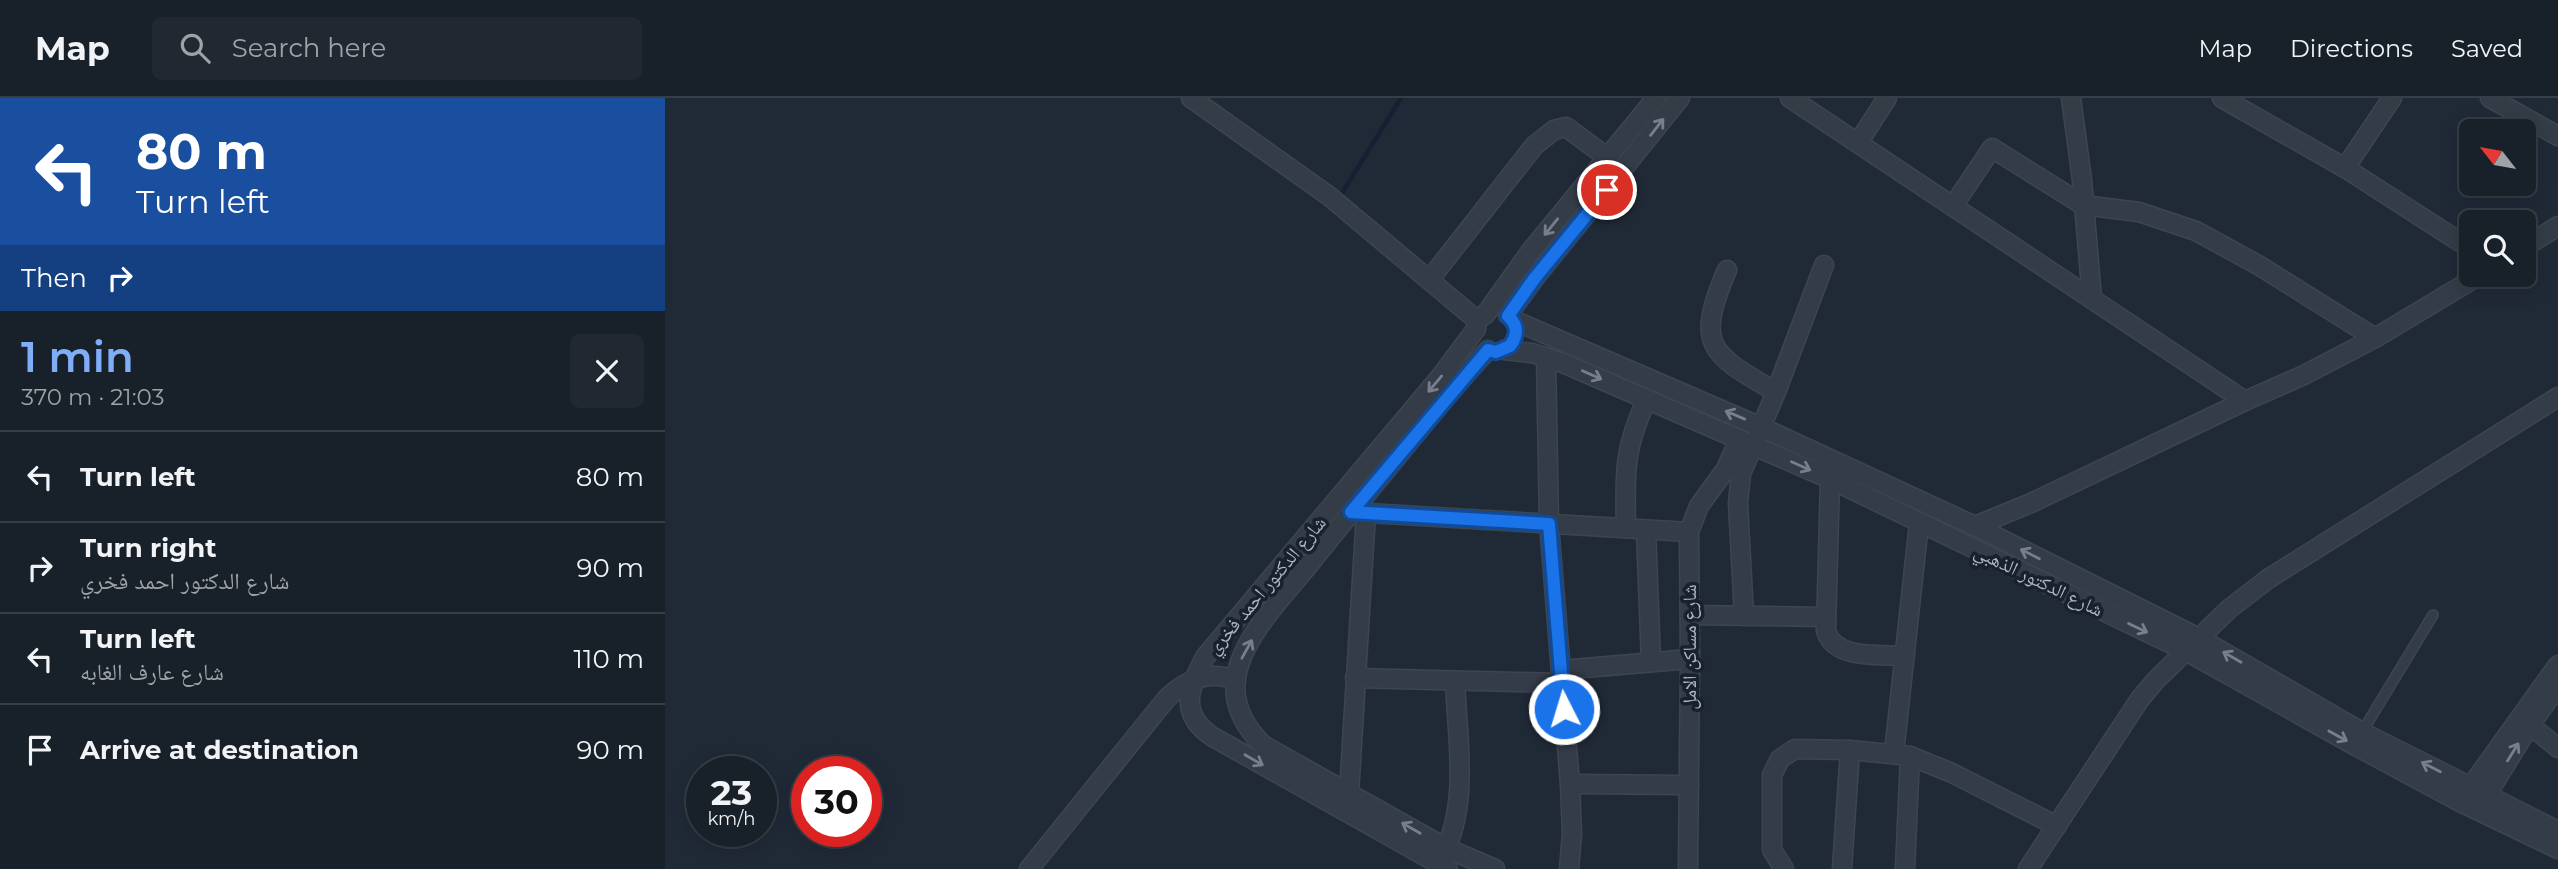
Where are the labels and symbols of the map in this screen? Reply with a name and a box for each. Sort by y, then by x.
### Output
one-way arrow [1649,119,1664,137]
north arrow [2459,119,2536,196]
pin [1577,160,1637,220]
one-way arrow [1543,217,1559,235]
one-way arrow [1581,369,1602,382]
one-way arrow [1427,374,1442,392]
one-way arrow [1725,408,1746,421]
one-way arrow [1790,460,1811,473]
street label: شارع الدكتور احمد فخري [1202,512,1334,661]
street label: شارع الدكتور الذهبي [1969,539,2107,625]
one-way arrow [2020,546,2041,560]
street label: شارع مساكن الامل [1678,584,1701,710]
one-way arrow [2127,622,2148,635]
one-way arrow [1240,640,1254,660]
one-way arrow [2223,650,2243,664]
position arrow [1527,672,1601,746]
one-way arrow [2328,729,2348,743]
one-way arrow [2507,742,2521,762]
one-way arrow [1244,754,1264,768]
speed limit sign: 30 [791,756,882,847]
one-way arrow [2421,760,2442,774]
one-way arrow [1402,821,1422,835]

